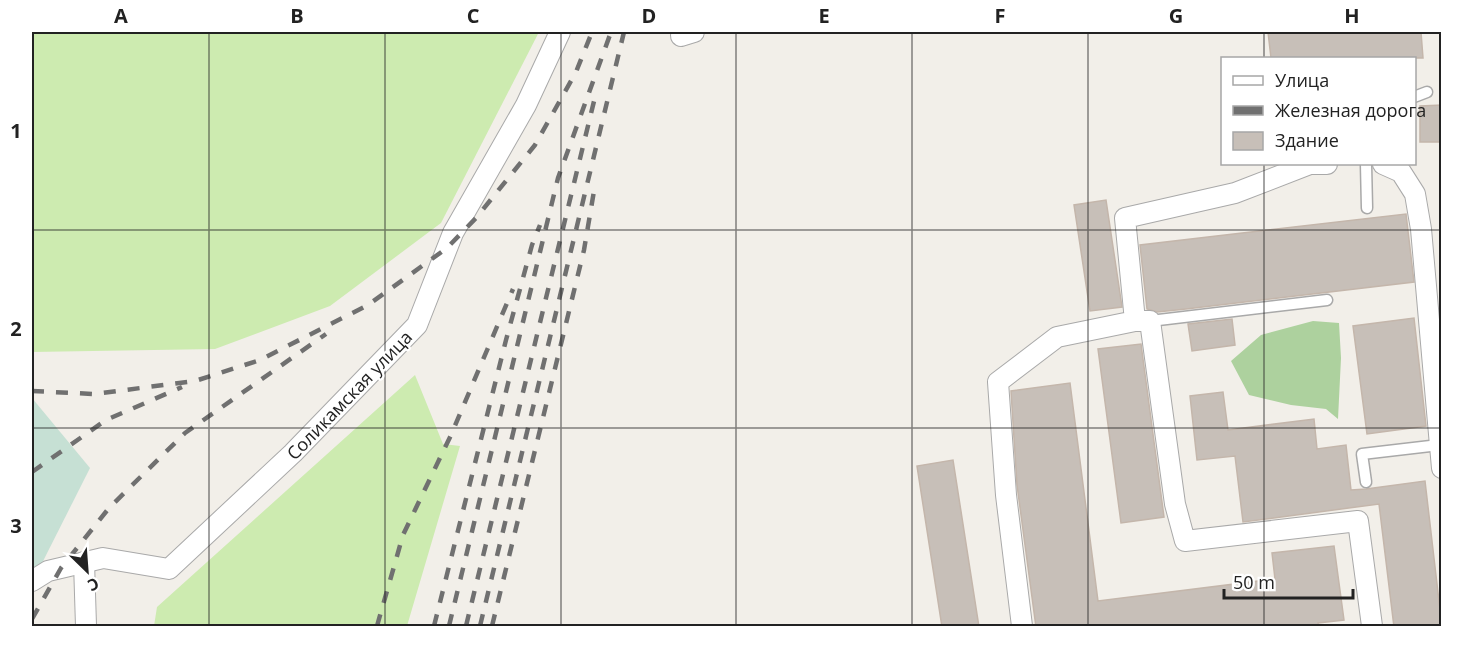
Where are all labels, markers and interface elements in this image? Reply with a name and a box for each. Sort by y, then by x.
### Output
text: A [114,2,128,29]
text: B [290,2,304,29]
text: C [467,2,480,29]
text: D [642,2,656,29]
text: E [818,2,830,29]
text: F [995,2,1005,29]
text: G [1169,2,1183,29]
text: H [1344,2,1360,29]
legend [1221,57,1416,165]
text: Улица [1275,68,1329,92]
text: Железная дорога [1275,98,1426,122]
text: 1 [10,117,22,144]
text: Здание [1275,128,1339,152]
text: 2 [10,315,22,342]
street label: Соликамская улица [281,325,417,465]
text: 3 [10,512,22,539]
north arrow [57,541,117,601]
scale bar [1224,562,1353,600]
text: 50 m [1233,570,1275,594]
text: С [84,572,103,597]

